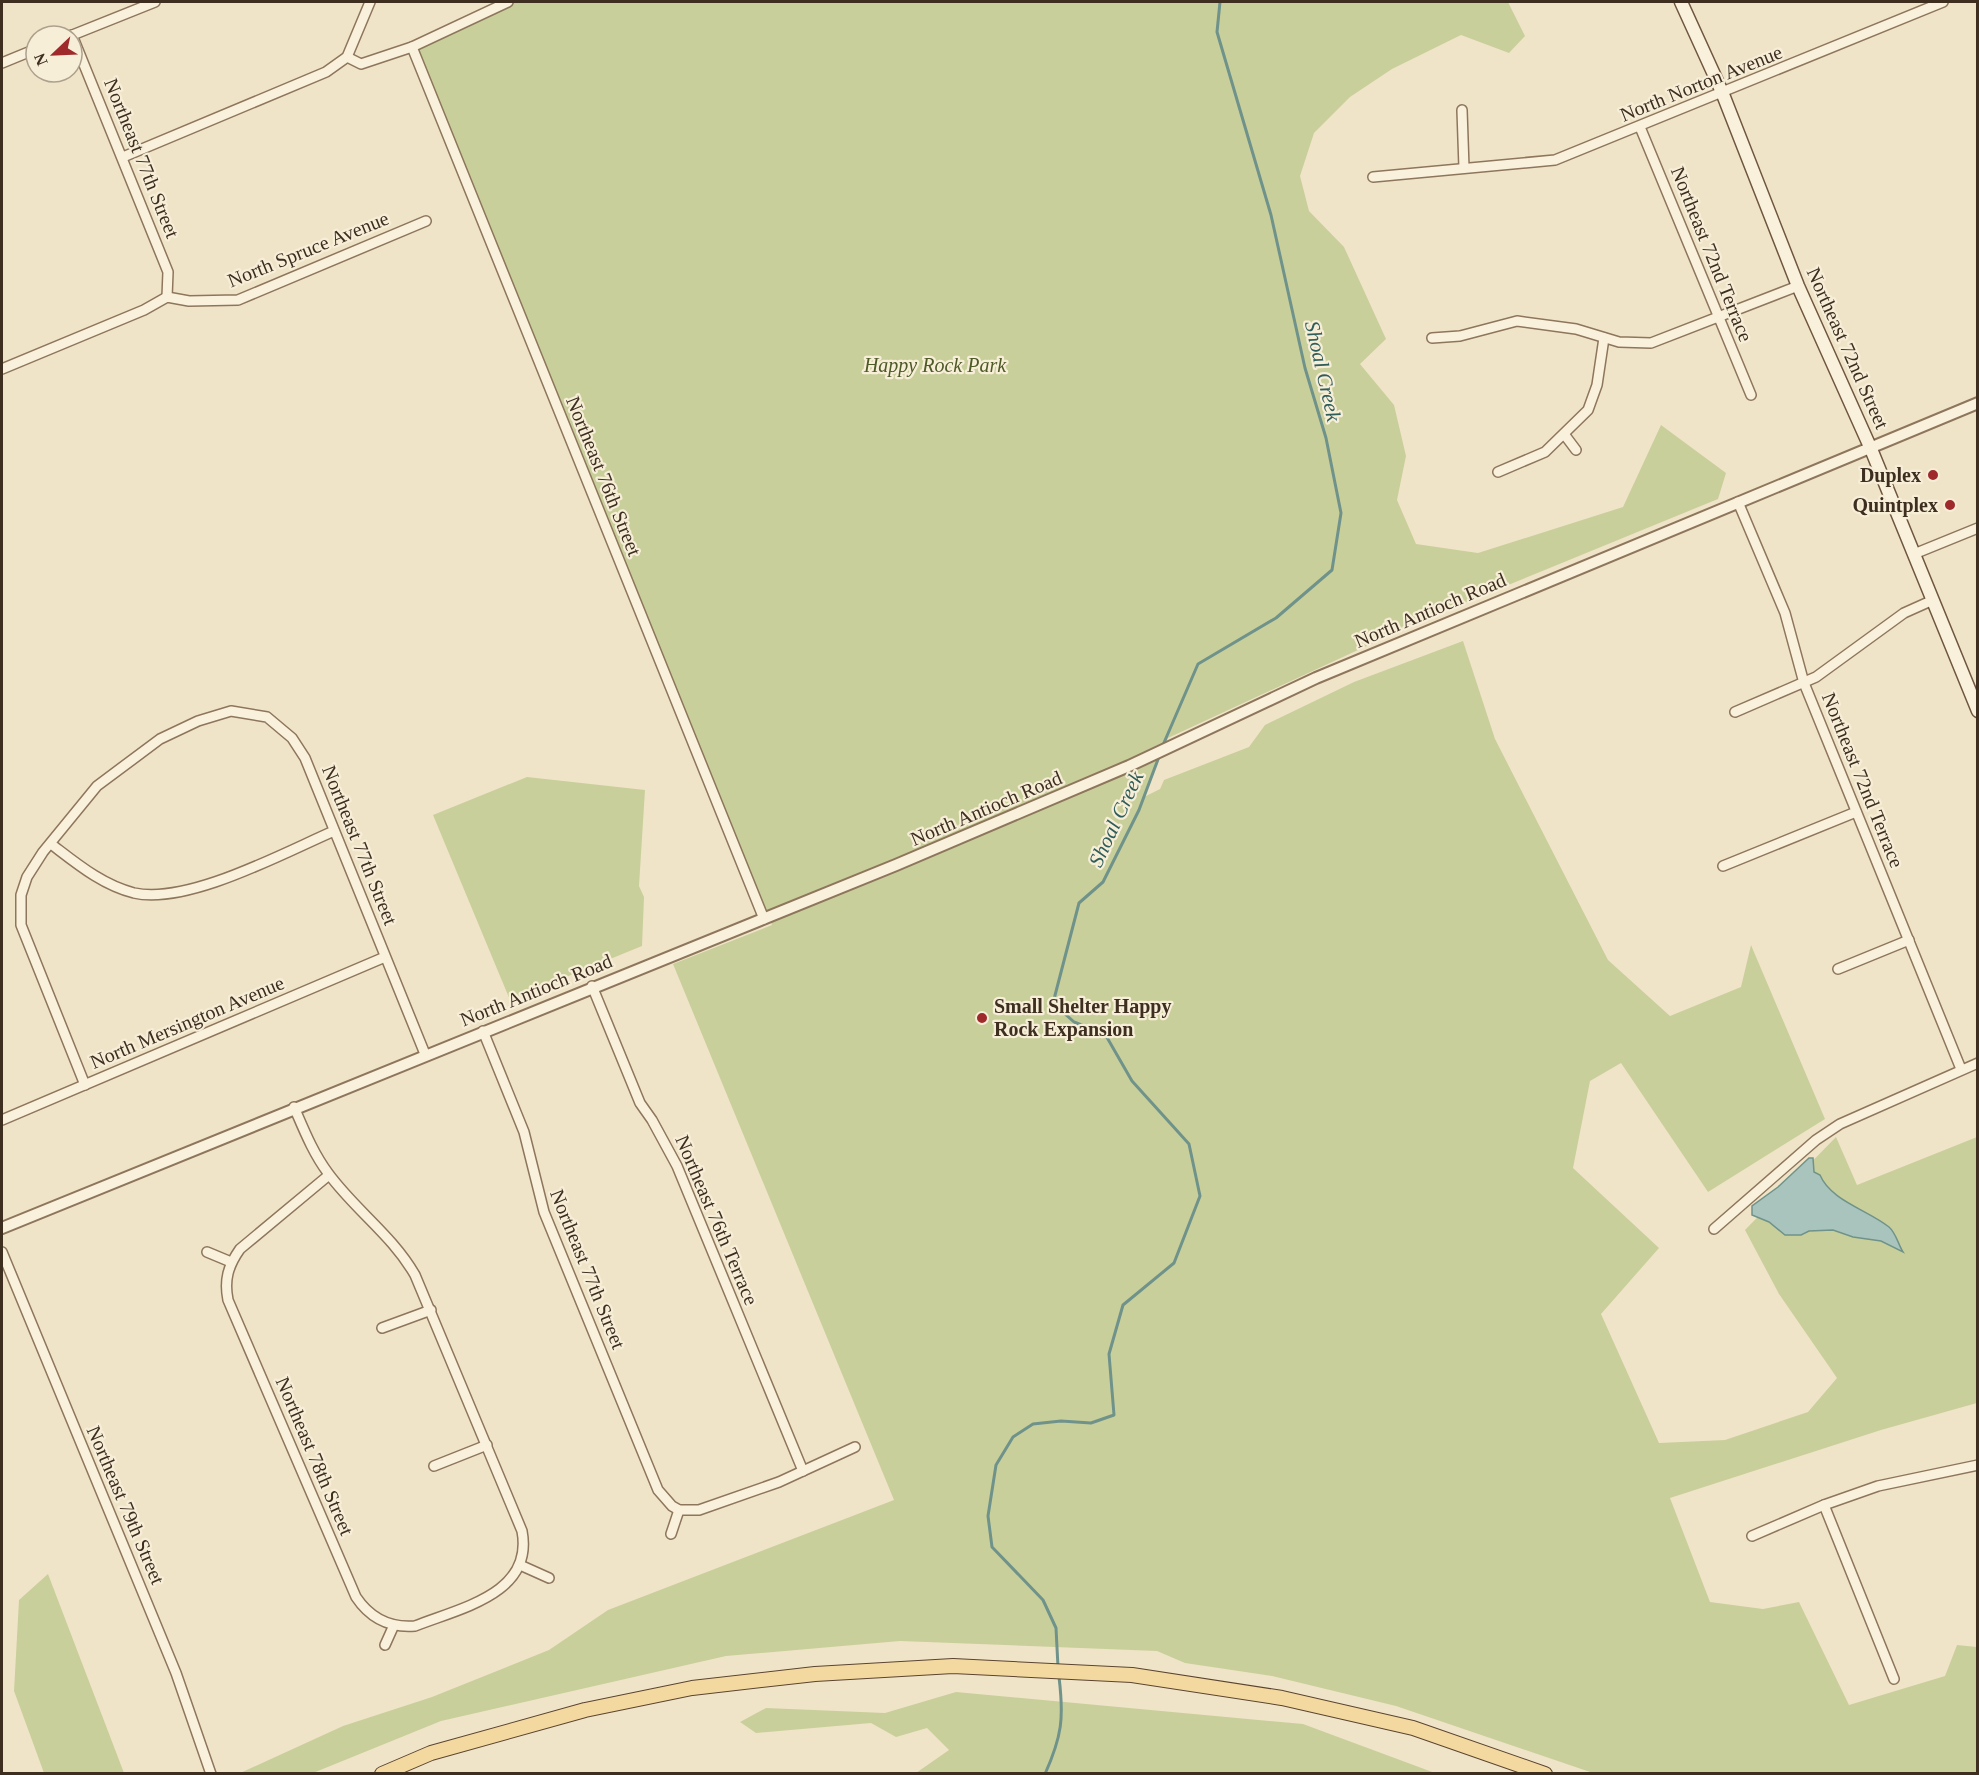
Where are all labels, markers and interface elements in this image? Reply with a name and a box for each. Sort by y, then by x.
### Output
north arrow [24,24,84,84]
street label: North Norton Avenue [1617,40,1785,126]
text: N [30,51,51,68]
street label: Northeast 77th Street [100,75,184,241]
street label: Northeast 72nd Terrace [1667,163,1757,345]
street label: North Spruce Avenue [224,207,392,292]
street label: Northeast 72nd Street [1802,264,1894,433]
water label: Shoal Creek [1300,318,1346,424]
park label: Happy Rock Park [863,354,1007,377]
street label: Northeast 76th Street [562,393,646,559]
place label: Duplex [1860,464,1921,487]
marker: Duplex [1926,468,1940,482]
place label: Quintplex [1852,494,1938,517]
marker: Quintplex [1943,498,1957,512]
street label: North Antioch Road [1351,568,1509,652]
street label: Northeast 72nd Terrace [1818,689,1908,871]
street label: Northeast 77th Street [318,762,402,928]
street label: North Antioch Road [907,766,1065,850]
water label: Shoal Creek [1083,767,1149,870]
street label: North Antioch Road [457,949,615,1031]
street label: North Mersington Avenue [87,971,288,1074]
place label: Small Shelter Happy Rock Expansion [994,995,1171,1041]
marker: Small Shelter Happy Rock Expansion [975,1011,989,1025]
street label: Northeast 76th Terrace [671,1132,763,1308]
street label: Northeast 77th Street [546,1186,630,1352]
street label: Northeast 78th Street [272,1373,359,1539]
street label: Northeast 79th Street [83,1422,170,1588]

